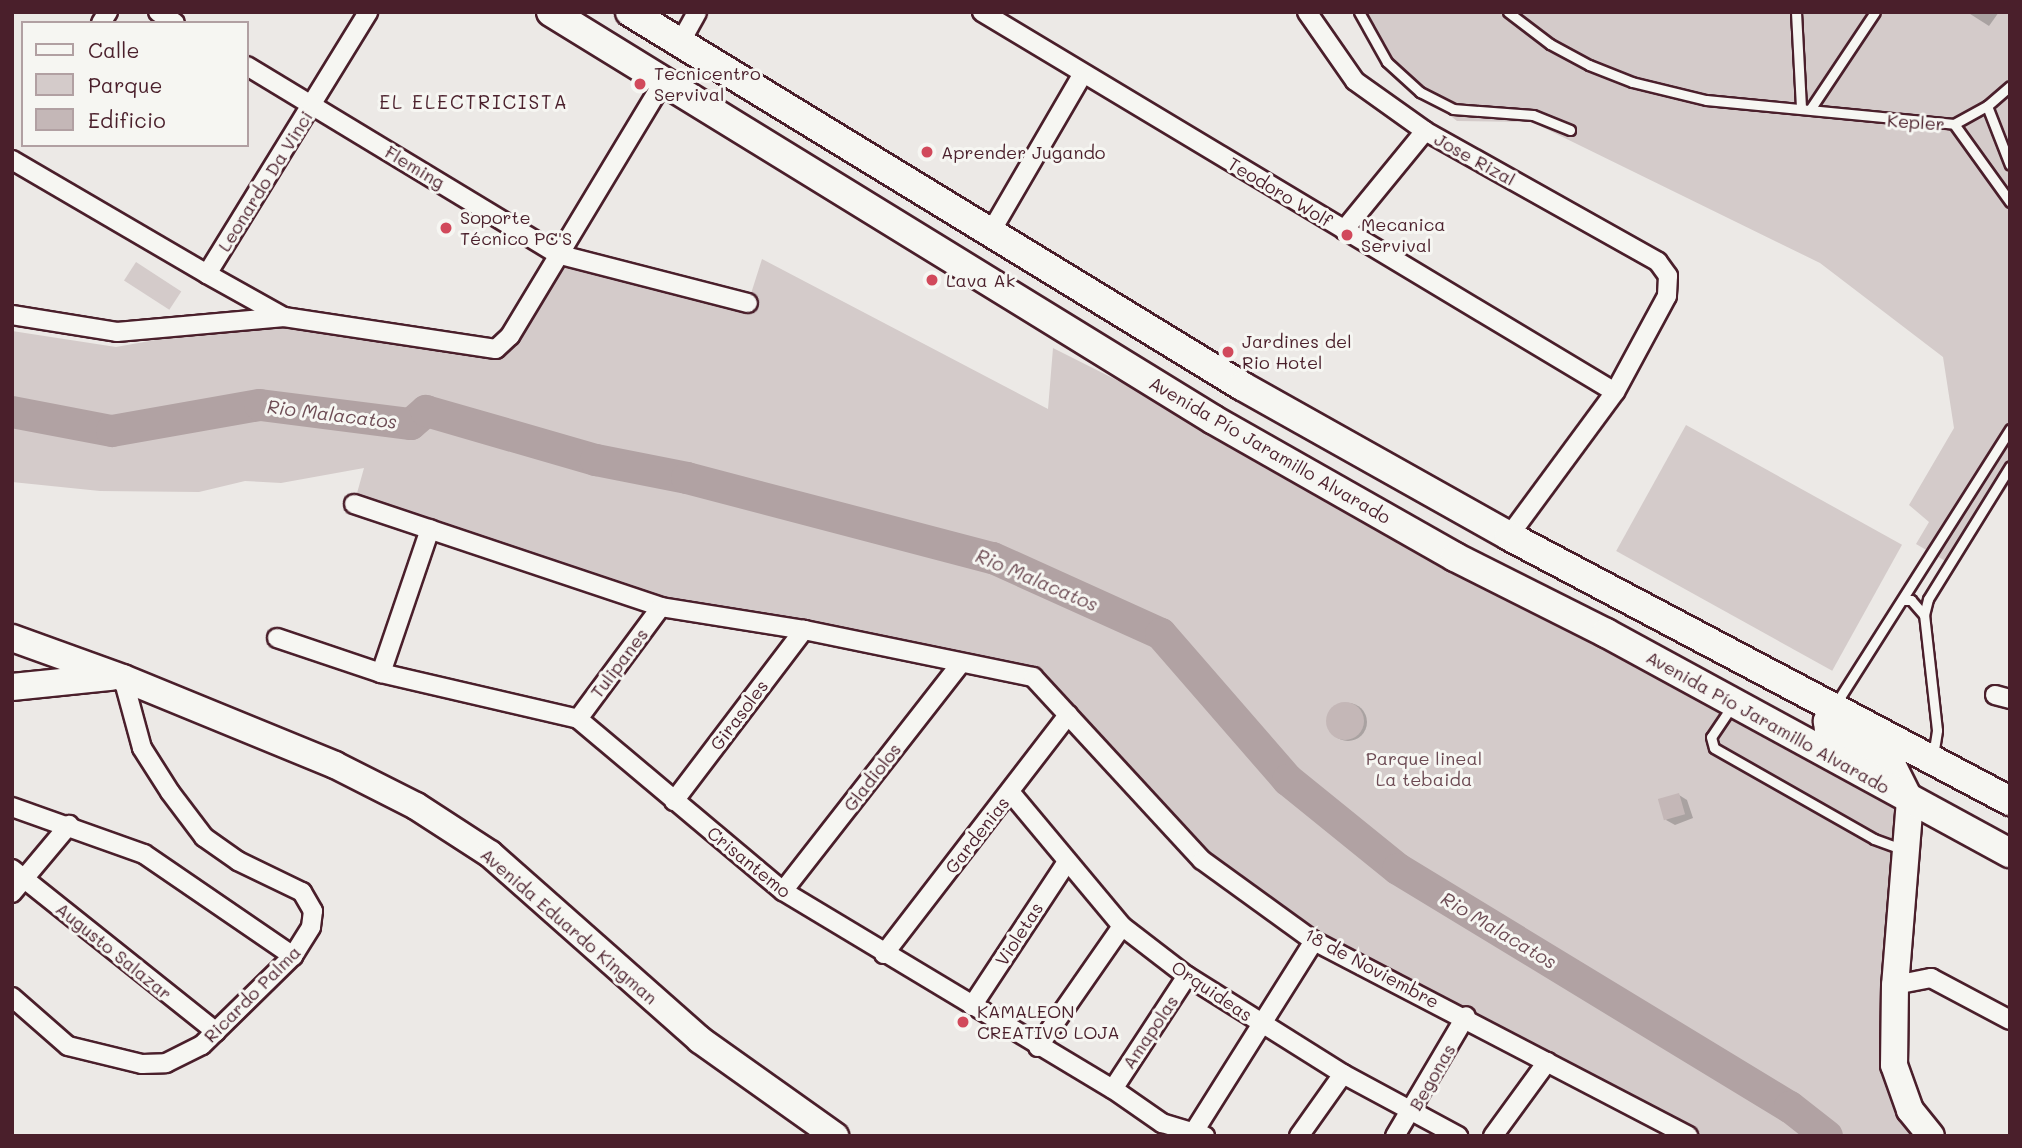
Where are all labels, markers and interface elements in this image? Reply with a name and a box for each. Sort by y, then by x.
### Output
legend [21,21,248,147]
text: Calle [88,36,140,63]
place label: Tecnicentro Servival [654,63,761,106]
text: Parque [88,71,162,98]
marker: Tecnicentro Servival [632,76,648,92]
district label: EL ELECTRICISTA [381,91,567,113]
text: Edificio [88,106,166,133]
street label: Leonardo Da Vinci [213,107,317,255]
street label: Kepler [1886,109,1946,135]
street label: Jose Rizal [1431,128,1519,190]
street label: Fleming [381,141,449,193]
place label: Aprender Jugando [941,141,1106,163]
marker: Aprender Jugando [919,144,935,160]
street label: Teodoro Wolf [1224,153,1336,231]
place label: Soporte Técnico PC'S [460,207,572,249]
place label: Mecanica Servival [1361,214,1446,256]
marker: Soporte Técnico PC'S [438,220,454,236]
marker: Mecanica Servival [1339,227,1355,243]
place label: Lava Ak [946,269,1015,291]
marker: Lava Ak [924,272,940,288]
place label: Jardines del Rio Hotel [1242,331,1352,374]
marker: Jardines del Rio Hotel [1220,344,1236,360]
street label: Avenida Pío Jaramillo Alvarado [1146,372,1394,528]
water label: Rio Malacatos [266,395,398,433]
water label: Rio Malacatos [972,544,1102,616]
street label: Tulipanes [586,624,652,702]
street label: Avenida Pío Jaramillo Alvarado [1643,646,1893,798]
street label: Girasoles [705,675,773,755]
street label: Gladiolos [839,739,905,815]
park label: Parque lineal La tebaida [1366,748,1482,790]
street label: Gardenias [940,792,1014,878]
street label: Crisantemo [703,822,795,902]
street label: Avenida Eduardo Kingman [476,843,662,1009]
water label: Rio Malacatos [1437,887,1561,973]
street label: Augusto Salazar [52,898,176,1004]
street label: Violetas [991,898,1047,970]
street label: 18 de Noviembre [1301,923,1443,1013]
street label: Ricardo Palma [199,941,305,1047]
street label: Orquideas [1168,956,1256,1026]
street label: Amapolas [1117,991,1183,1073]
place label: KAMALEON CREATIVO LOJA [977,1001,1120,1044]
marker: KAMALEON CREATIVO LOJA [955,1014,971,1030]
street label: Begonas [1404,1040,1460,1114]

